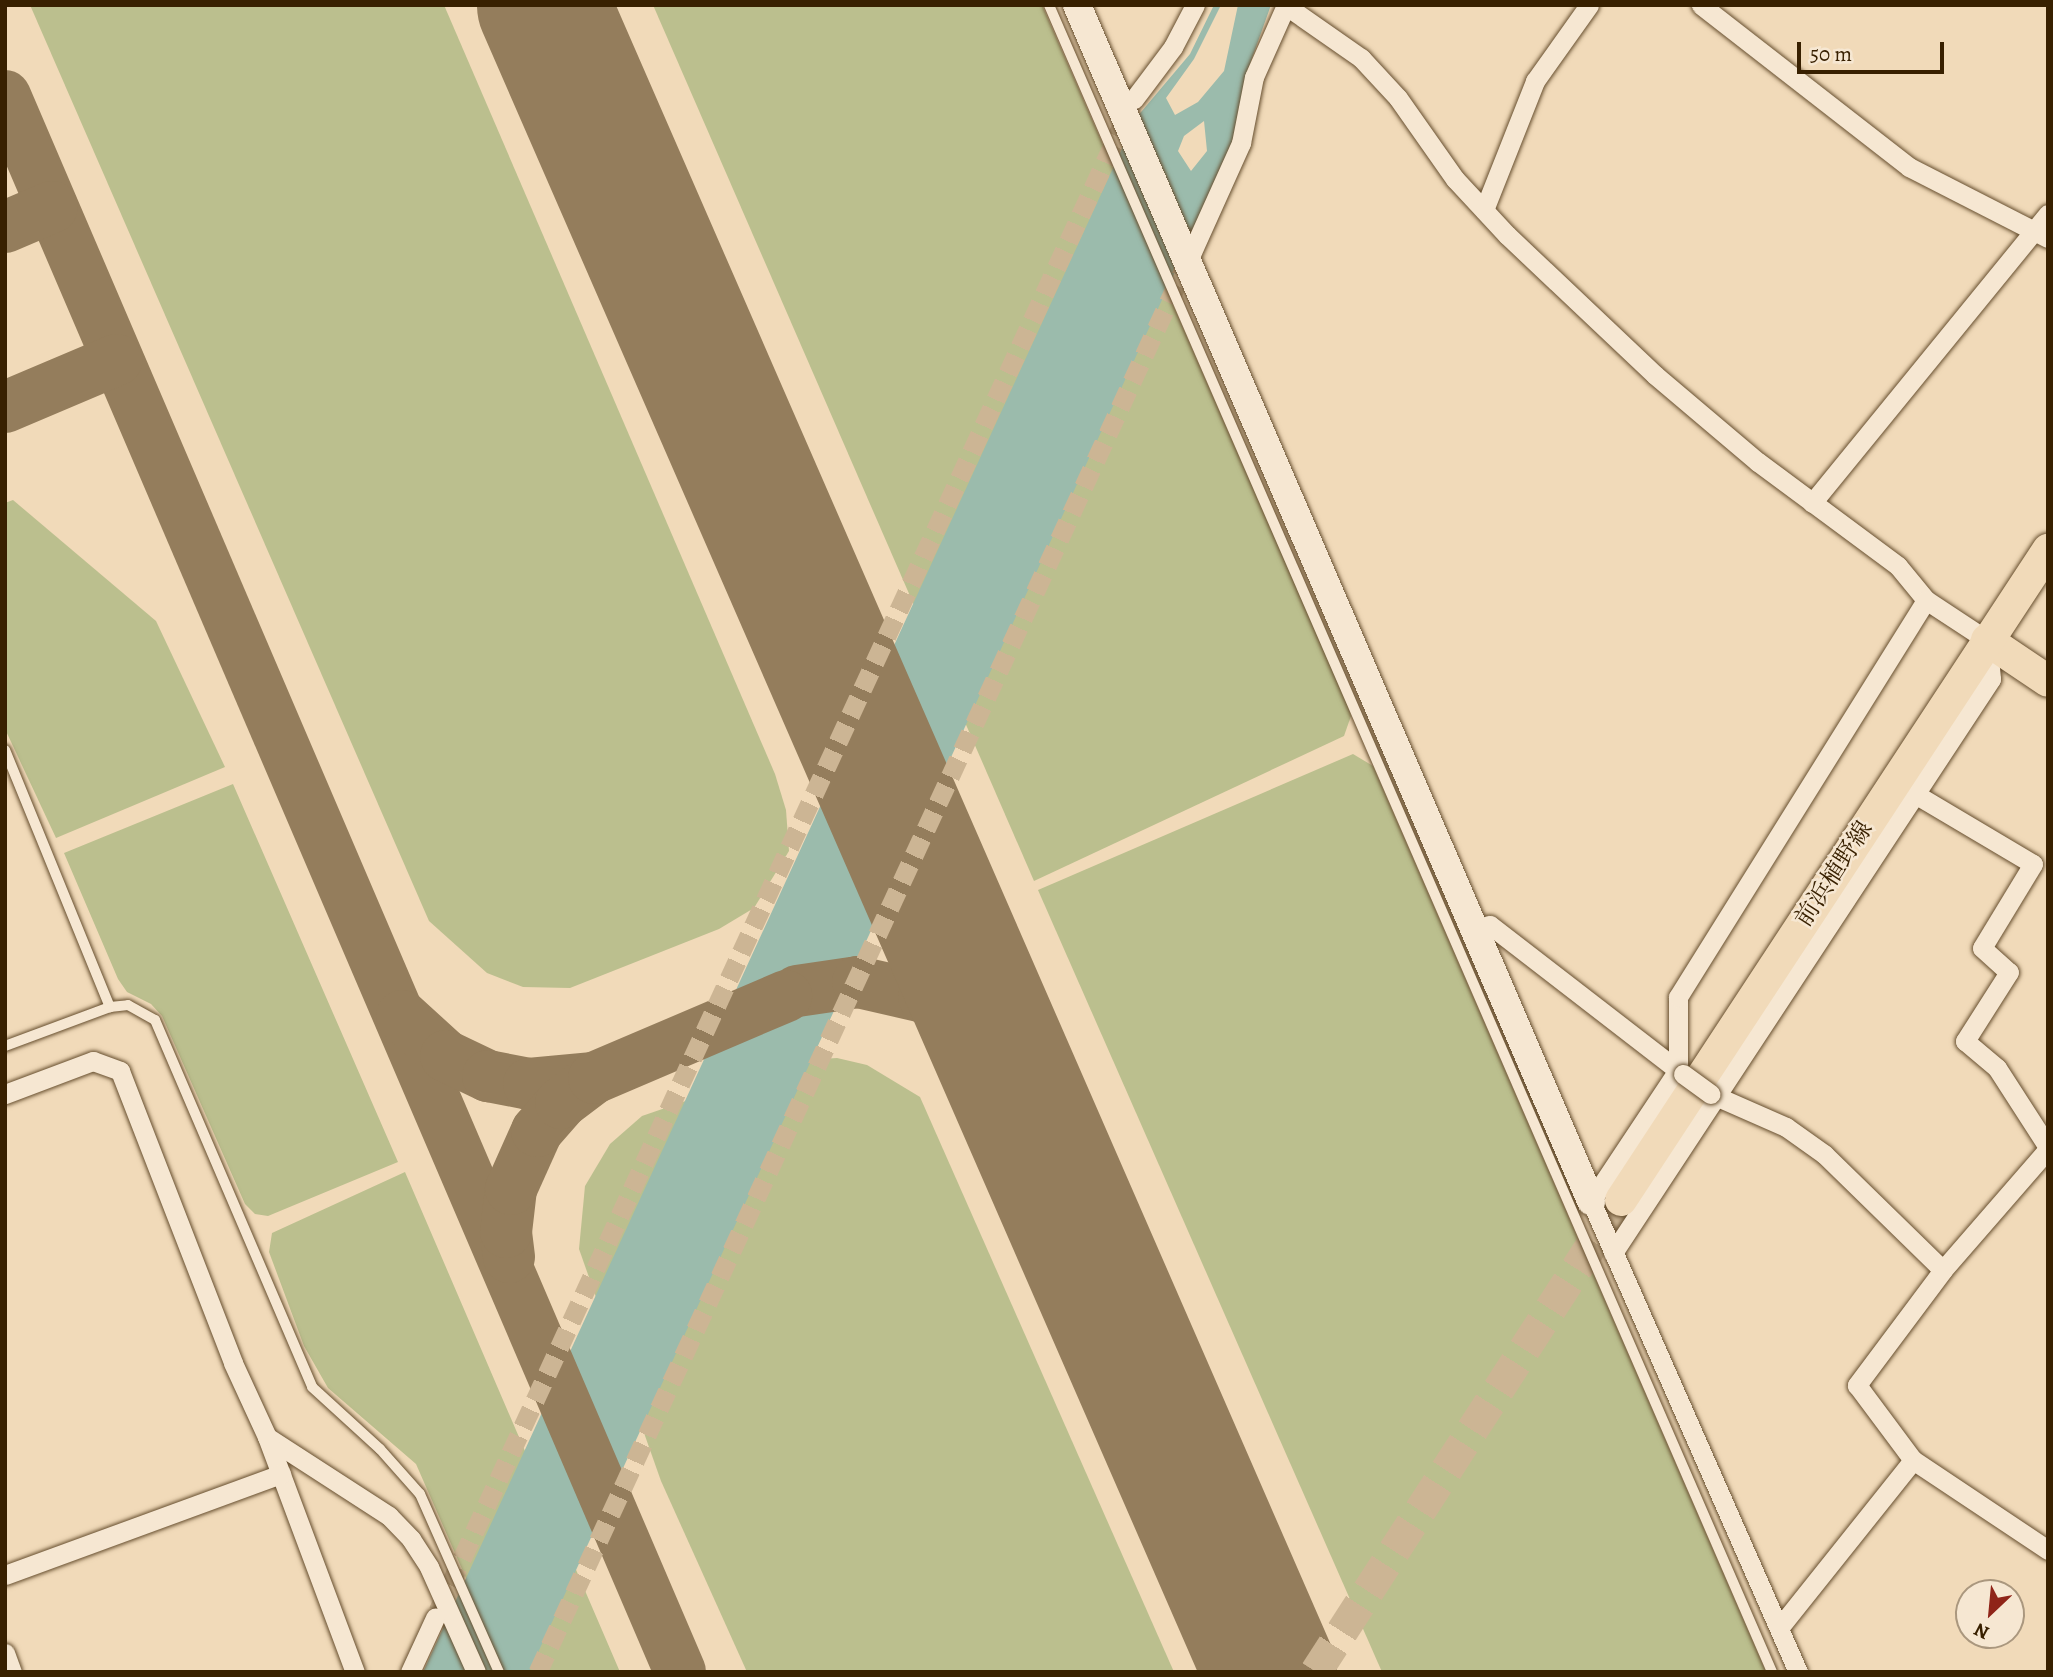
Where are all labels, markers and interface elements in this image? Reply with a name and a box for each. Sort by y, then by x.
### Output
scale bar [1801,28,1948,72]
text: 50 m [1810,40,1852,68]
street label: 前浜植野線 [1789,816,1879,932]
north arrow [1955,1579,2025,1649]
text: N [1970,1616,1994,1646]

